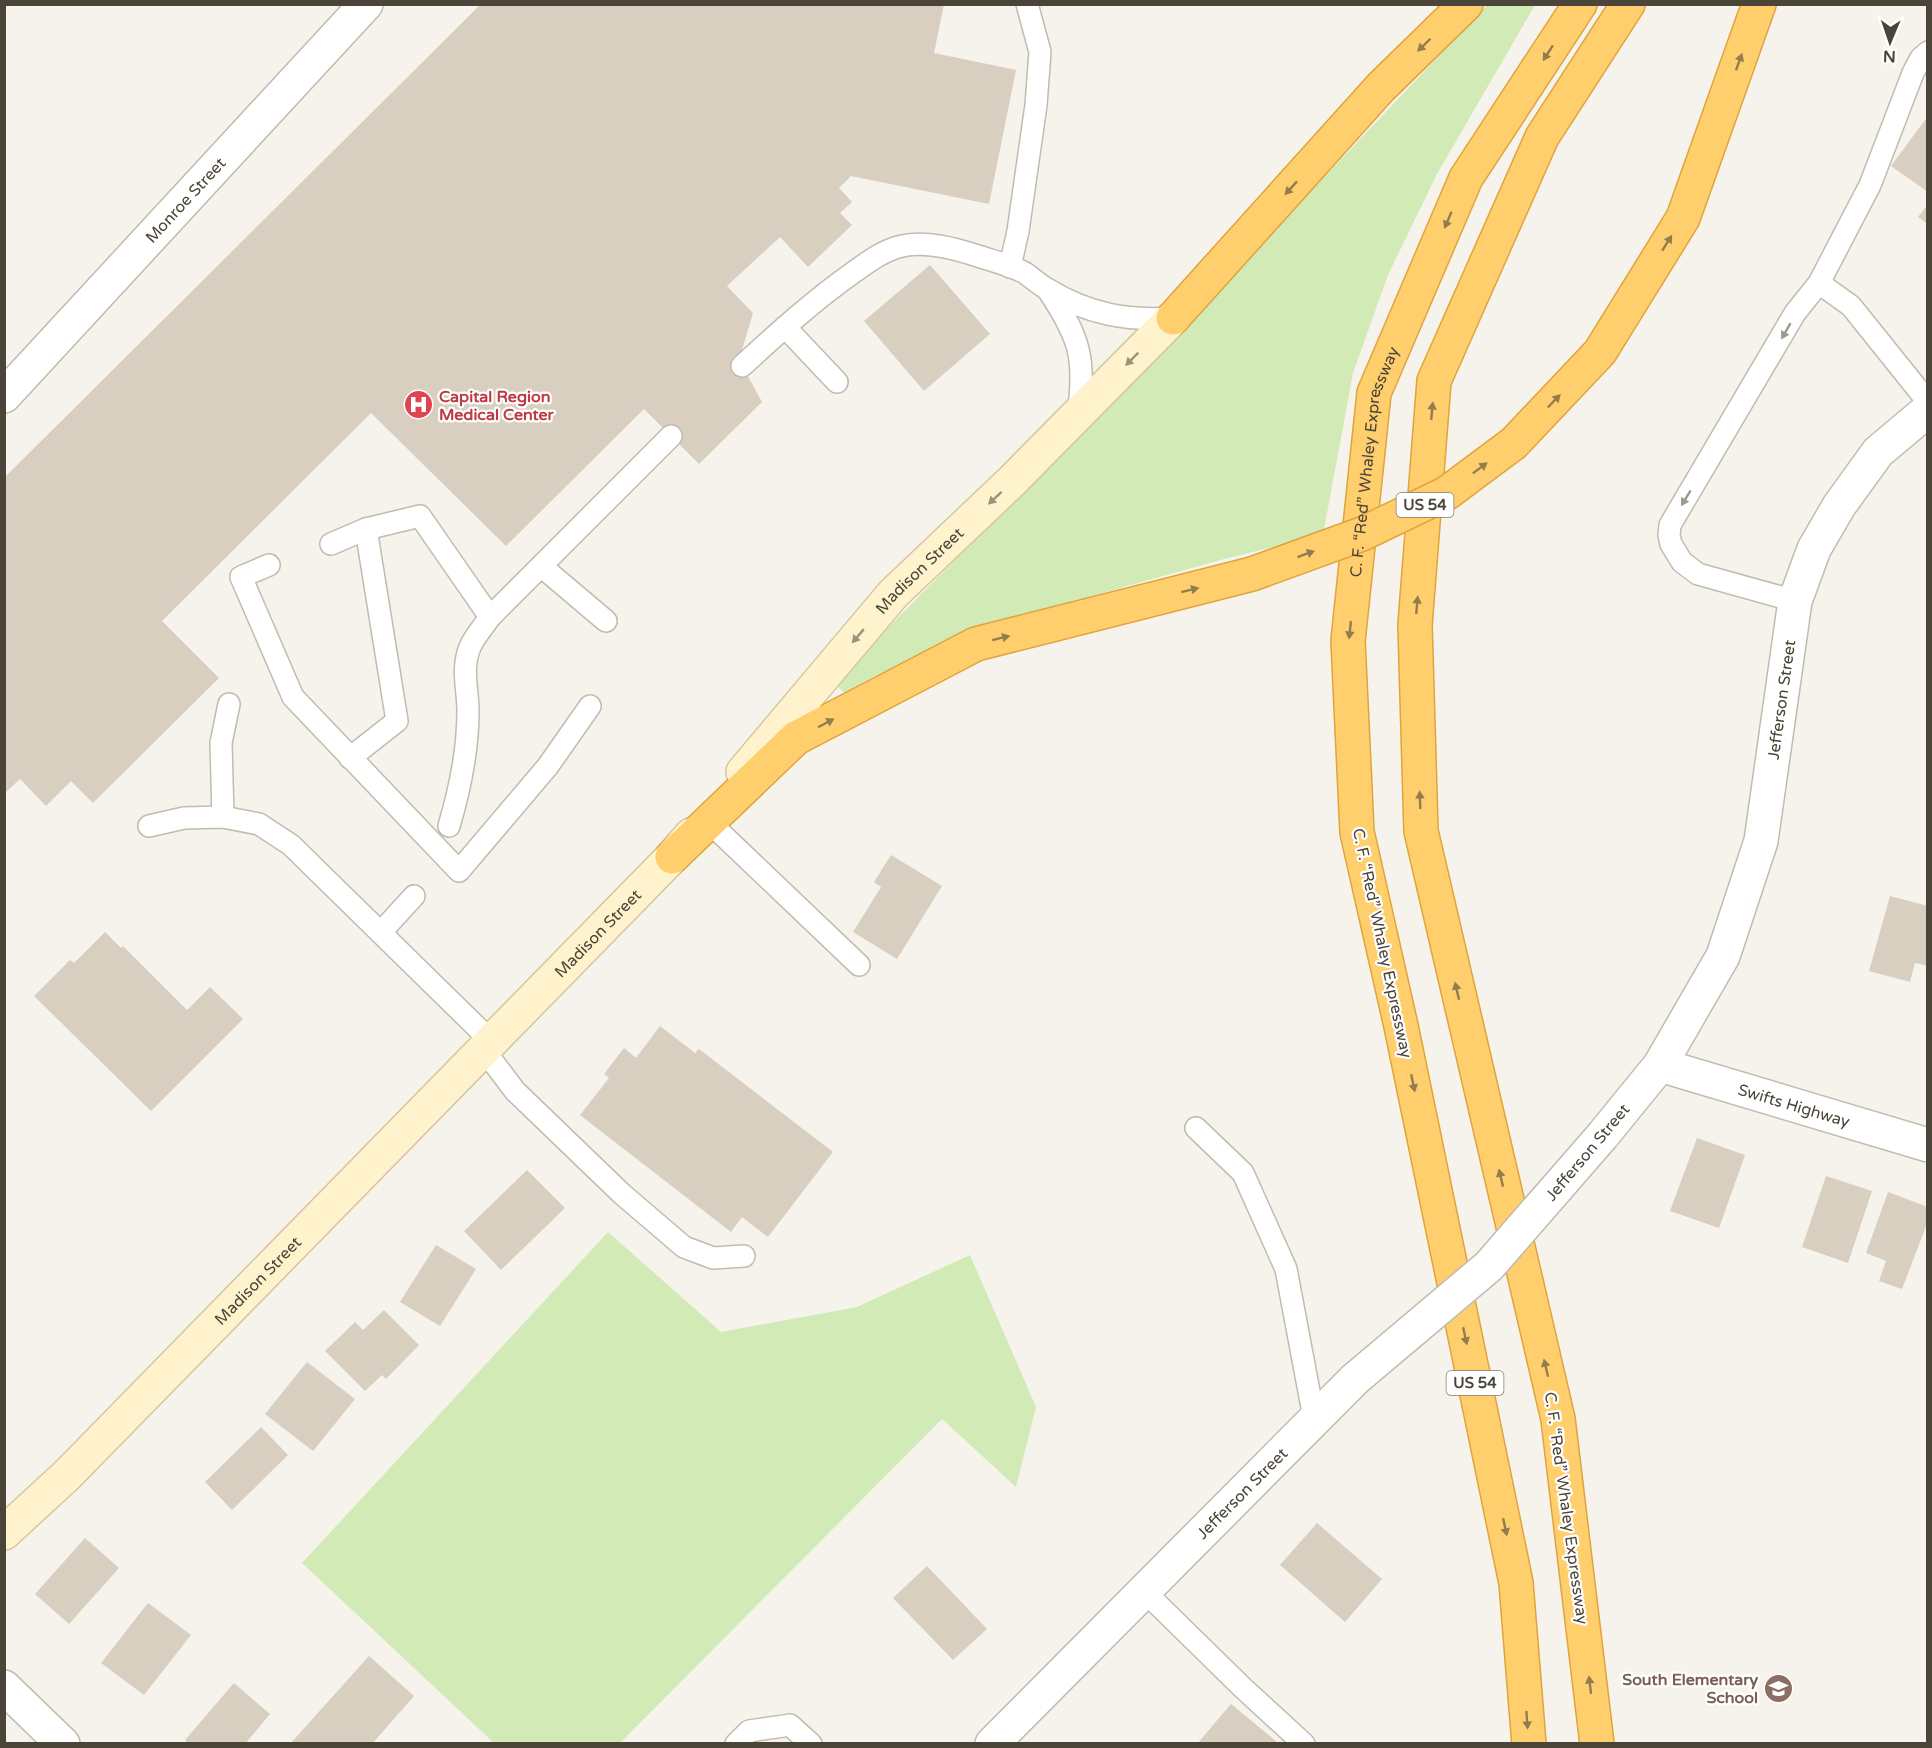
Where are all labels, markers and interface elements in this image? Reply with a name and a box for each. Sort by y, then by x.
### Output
north arrow [1860,12,1920,72]
one-way arrow [1418,38,1432,52]
one-way arrow [1542,45,1554,61]
text: N [1883,46,1896,66]
one-way arrow [1734,53,1744,71]
street label: Monroe Street [141,154,230,247]
one-way arrow [1284,180,1298,195]
one-way arrow [1443,212,1453,230]
one-way arrow [1662,235,1673,251]
one-way arrow [1780,323,1791,339]
street label: C. F. “Red” Whaley Expressway [1346,343,1404,578]
one-way arrow [1126,352,1140,366]
place label: Capital Region Medical Center [439,387,555,425]
hospital icon: Capital Region Medical Center [402,389,434,421]
one-way arrow [1547,393,1561,408]
one-way arrow [1427,401,1437,420]
one-way arrow [1472,462,1488,474]
one-way arrow [1680,490,1691,506]
one-way arrow [988,491,1003,504]
road number: US 54 [1396,493,1454,517]
street label: Madison Street [872,523,968,618]
one-way arrow [1298,548,1316,558]
one-way arrow [1181,584,1199,594]
one-way arrow [1412,596,1421,615]
one-way arrow [1345,621,1355,640]
one-way arrow [851,628,864,644]
one-way arrow [992,633,1010,642]
street label: Jefferson Street [1764,639,1800,761]
one-way arrow [817,718,834,727]
one-way arrow [1415,791,1424,810]
street label: C. F. “Red” Whaley Expressway [1348,826,1416,1060]
street label: Madison Street [551,885,646,982]
one-way arrow [1452,981,1461,1000]
one-way arrow [1409,1074,1418,1093]
street label: Swifts Highway [1736,1080,1853,1132]
street label: Jefferson Street [1541,1100,1634,1205]
one-way arrow [1496,1168,1505,1187]
street label: Madison Street [211,1233,306,1329]
one-way arrow [1461,1327,1470,1346]
one-way arrow [1541,1358,1551,1377]
road number: US 54 [1446,1371,1504,1395]
street label: C. F. “Red” Whaley Expressway [1540,1391,1592,1626]
street label: Jefferson Street [1193,1444,1292,1544]
one-way arrow [1501,1518,1510,1537]
place label: South Elementary School [1622,1670,1758,1708]
school or university icon: South Elementary School [1763,1672,1795,1704]
one-way arrow [1585,1676,1595,1695]
one-way arrow [1522,1711,1532,1730]

